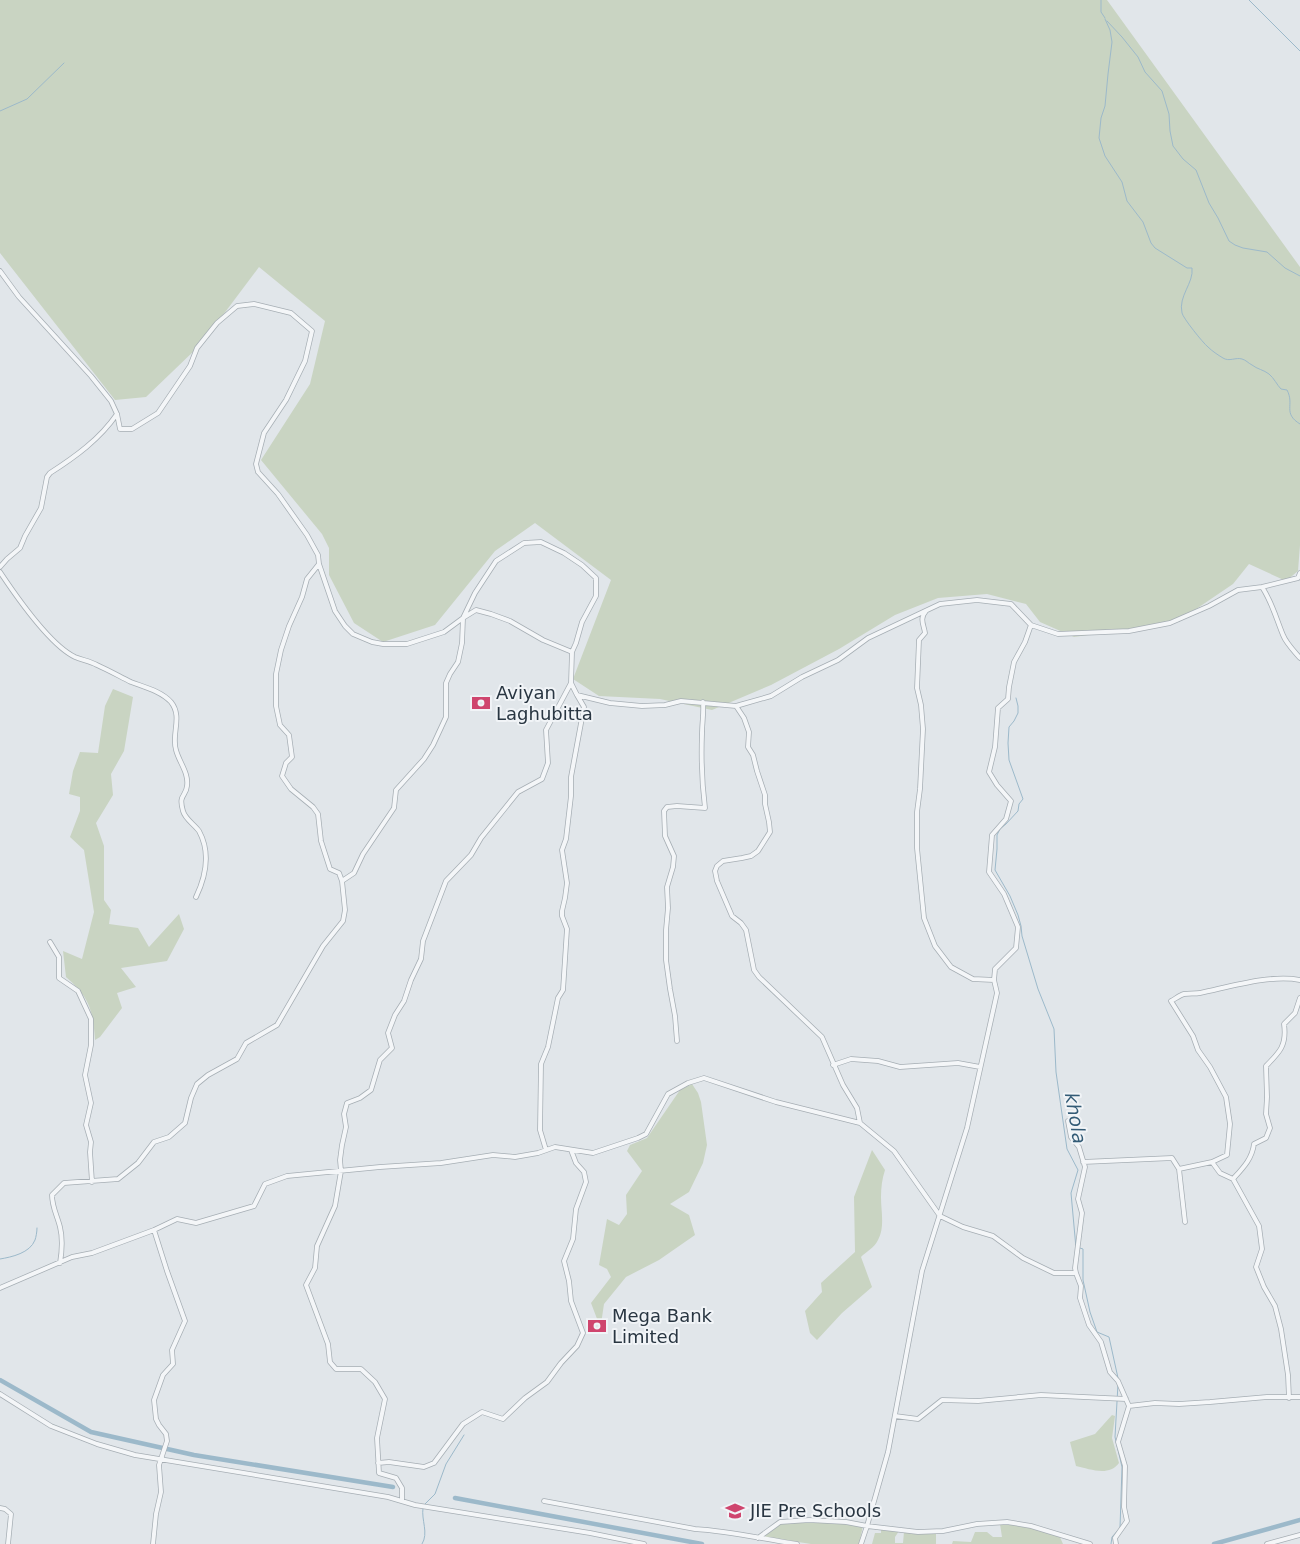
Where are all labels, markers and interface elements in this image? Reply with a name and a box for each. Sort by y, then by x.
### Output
place label: Aviyan Laghubitta [496,682,593,724]
bank icon: Aviyan Laghubitta [470,692,492,714]
water label: khola [1061,1091,1091,1145]
place label: Mega Bank Limited [612,1305,713,1347]
bank icon: Mega Bank Limited [586,1315,608,1337]
school or university icon: JIE Pre Schools [724,1500,746,1522]
place label: JIE Pre Schools [749,1500,881,1521]

